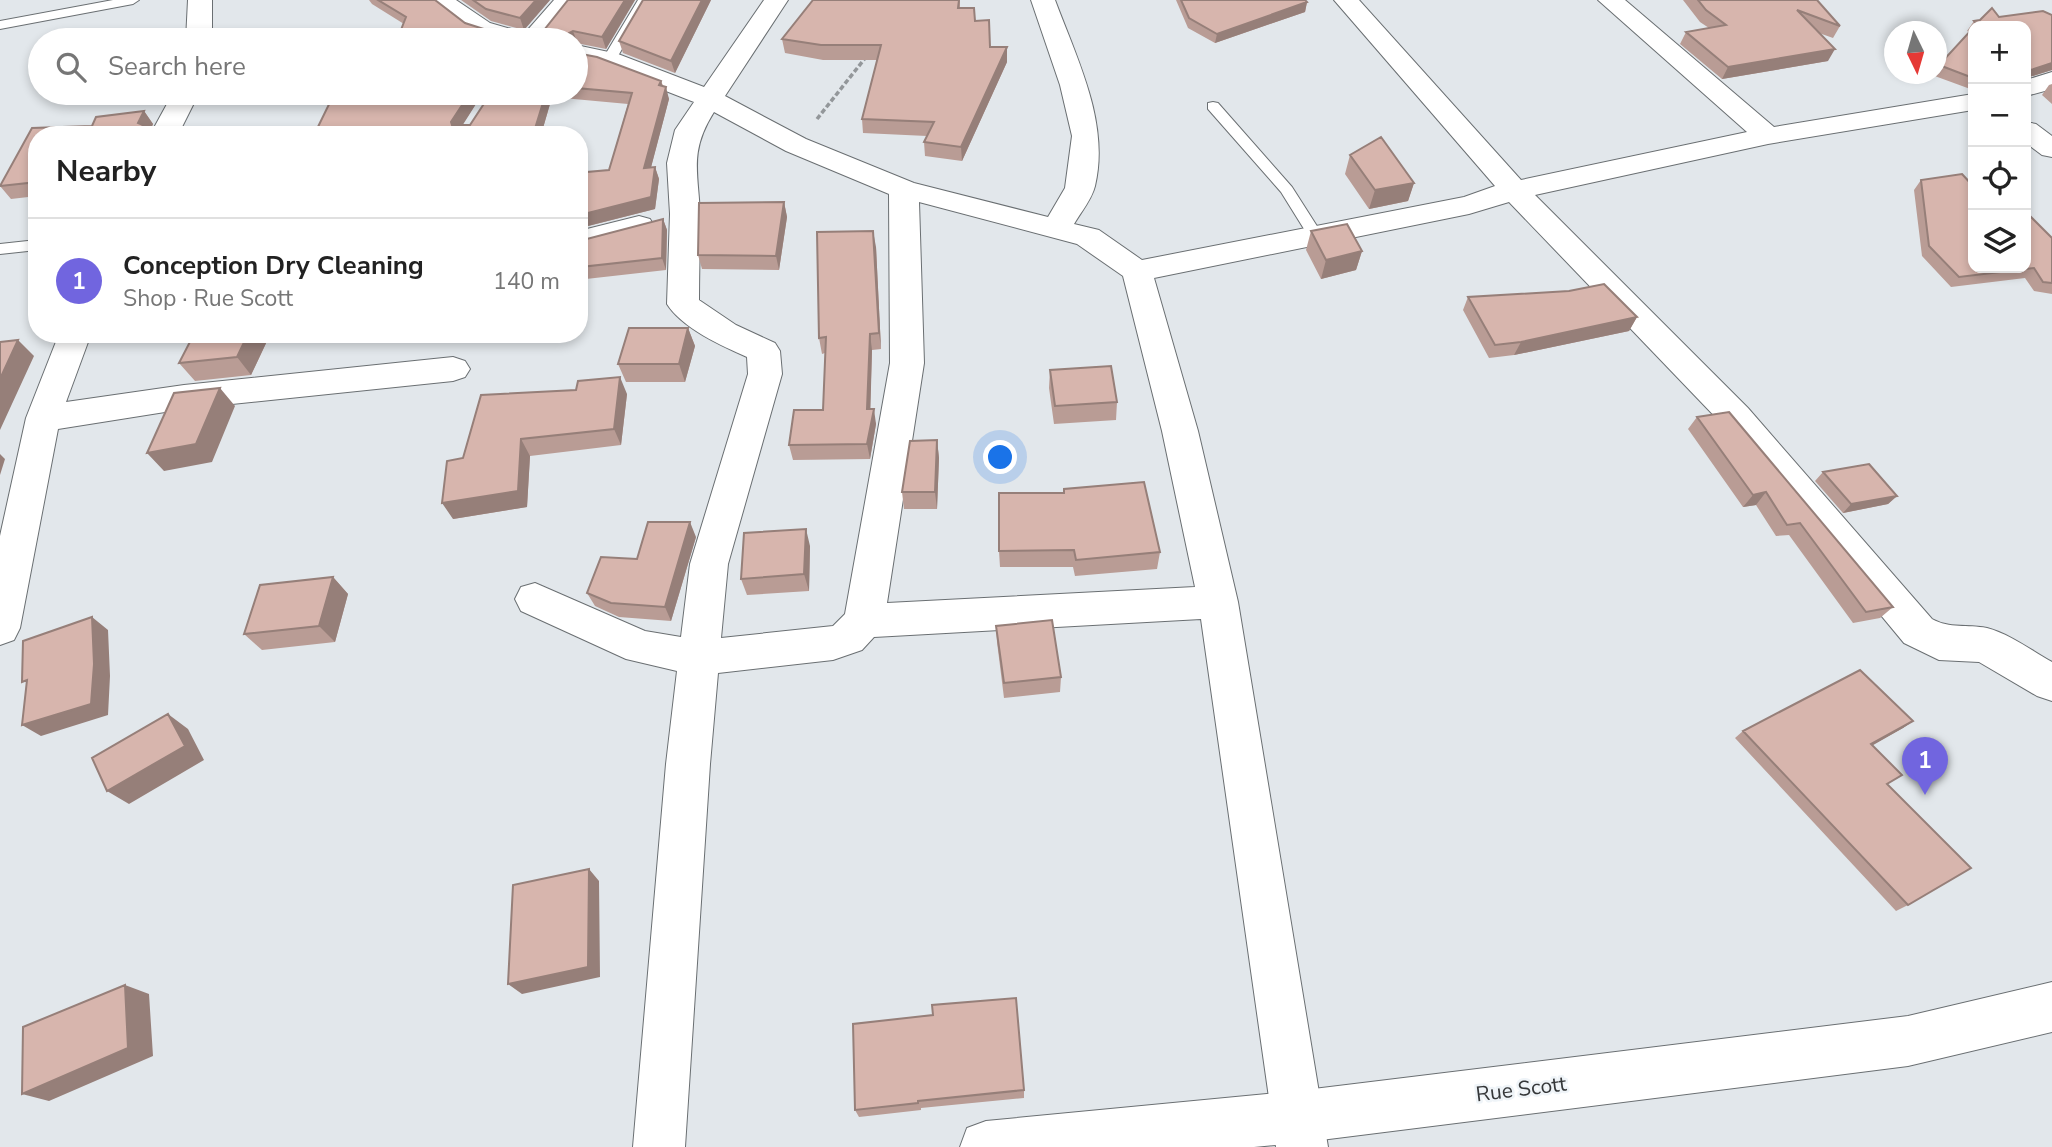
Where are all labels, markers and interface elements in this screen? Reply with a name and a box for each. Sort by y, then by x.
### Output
north arrow [1884,21,1947,84]
map controls [1968,21,2031,273]
button: + [1968,21,2031,84]
search box [28,28,588,105]
icon: search [52,48,90,86]
text: Search here [108,49,246,84]
button: − [1968,84,2031,147]
button: locate [1968,147,2031,210]
text: Nearby [56,151,156,192]
button: layers [1968,210,2031,273]
text: Conception Dry Cleaning [123,248,424,283]
text: 1 [72,266,86,297]
text: 140 m [493,266,560,297]
text: Shop · Rue Scott [123,283,293,314]
your location [983,440,1017,474]
pin: 1 [1902,737,1948,795]
street label: Rue Scott [1474,1069,1568,1108]

